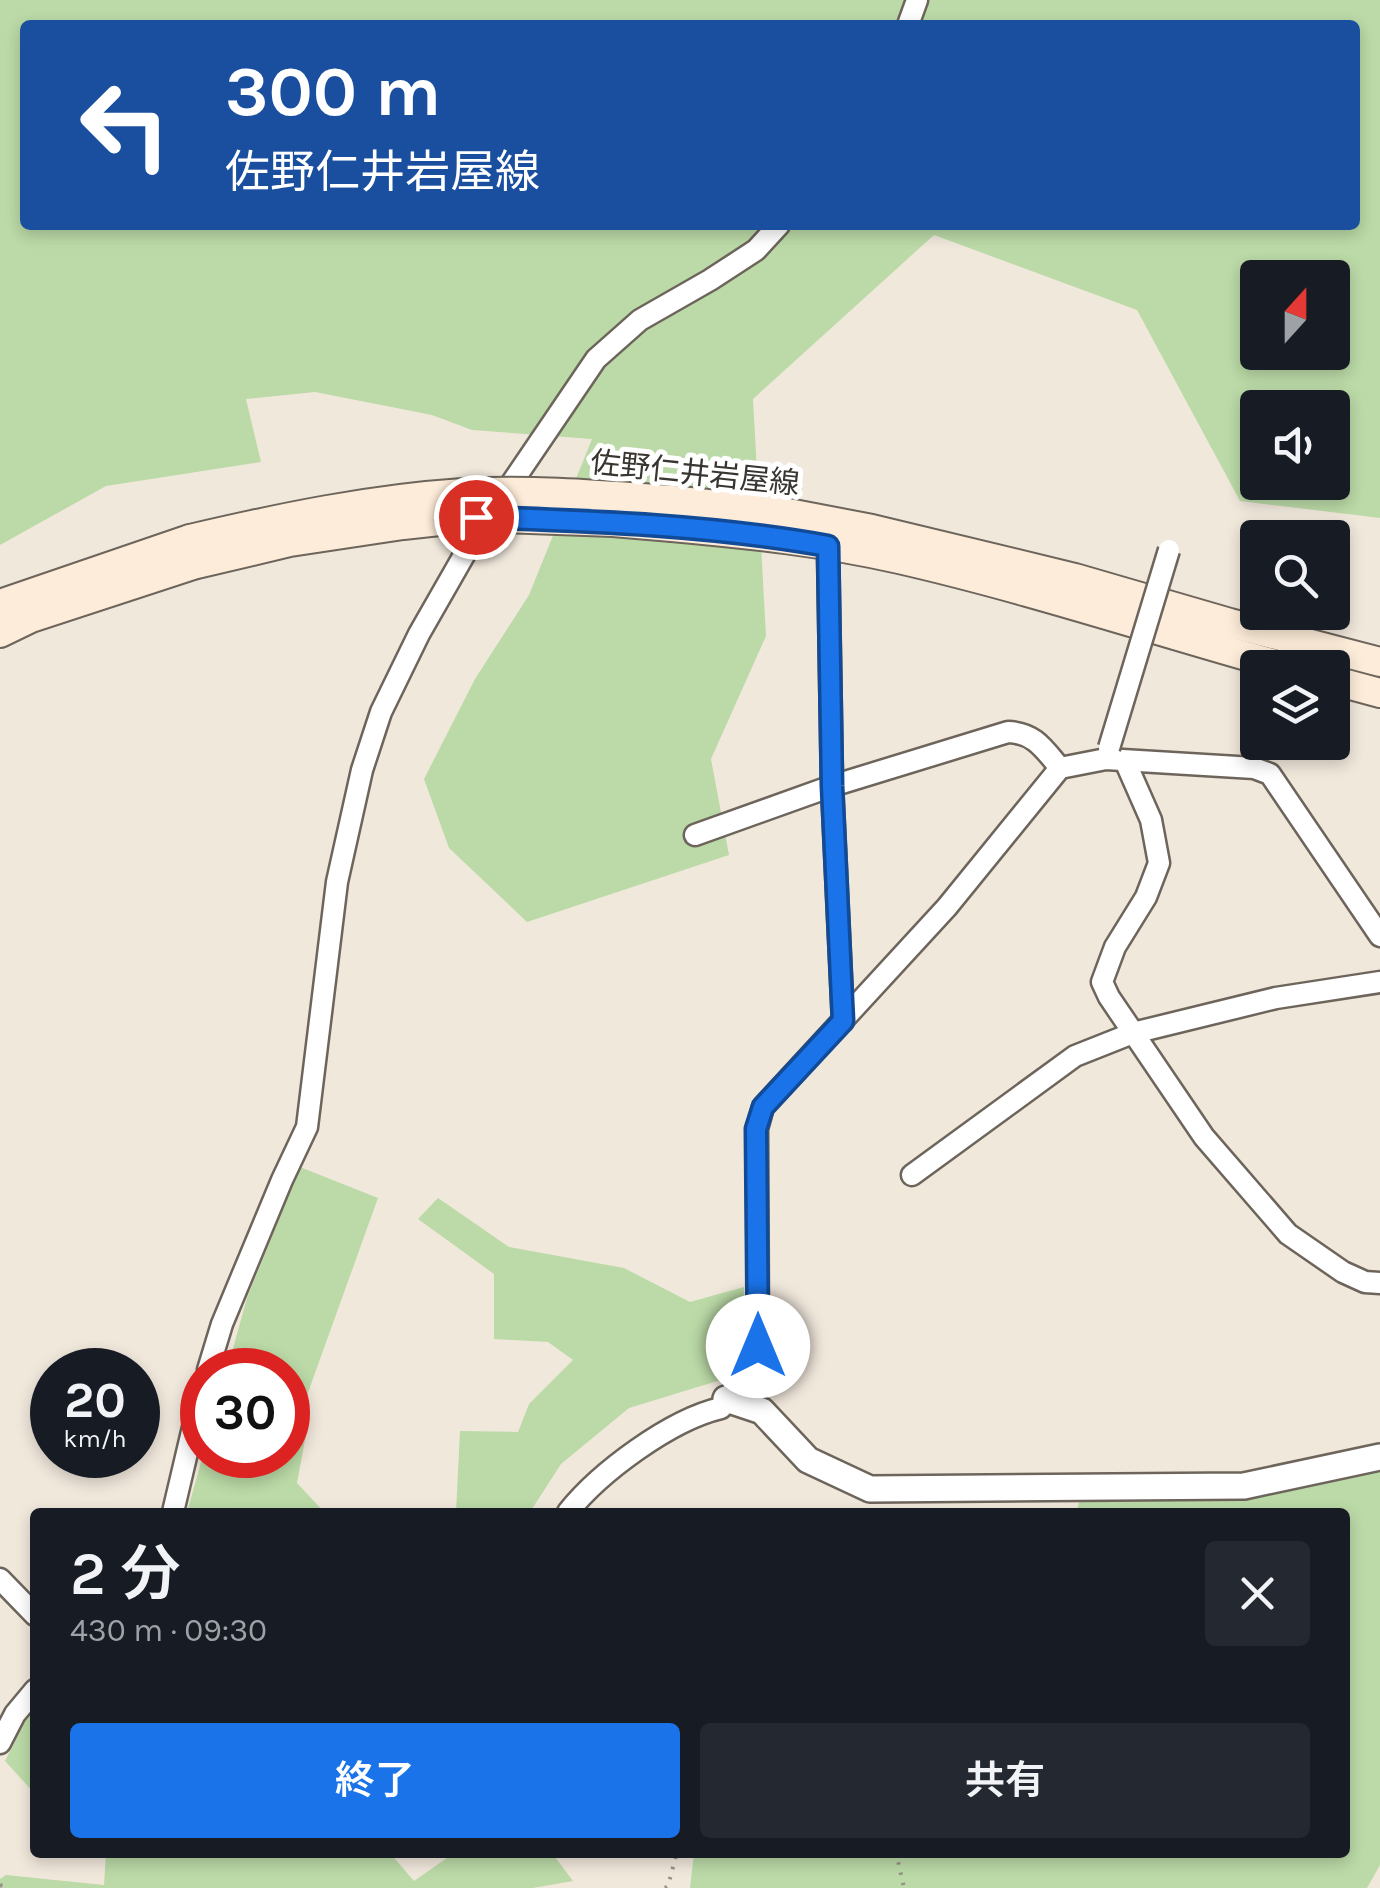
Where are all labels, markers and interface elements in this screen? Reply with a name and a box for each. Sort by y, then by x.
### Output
text: 300 m [225,51,441,133]
icon: left [60,60,190,190]
text: 佐野仁井岩屋線 [225,146,540,198]
north arrow [1240,260,1350,370]
map controls [1240,260,1350,760]
button: sound [1240,390,1350,500]
street label: 佐野仁井岩屋線 [589,444,801,502]
pin [434,475,519,560]
icon: arrive [449,490,504,545]
button: search [1240,520,1350,630]
button: layers [1240,650,1350,760]
position arrow [706,1294,810,1398]
speed limit sign: 30 [180,1348,310,1478]
text: 20 [64,1371,126,1430]
text: km/h [63,1424,127,1453]
text: 2 分 [70,1539,181,1609]
button: close [1205,1541,1310,1646]
text: 430 m · 09:30 [70,1612,267,1649]
button: 終了 [70,1723,680,1838]
button: 共有 [700,1723,1310,1838]

